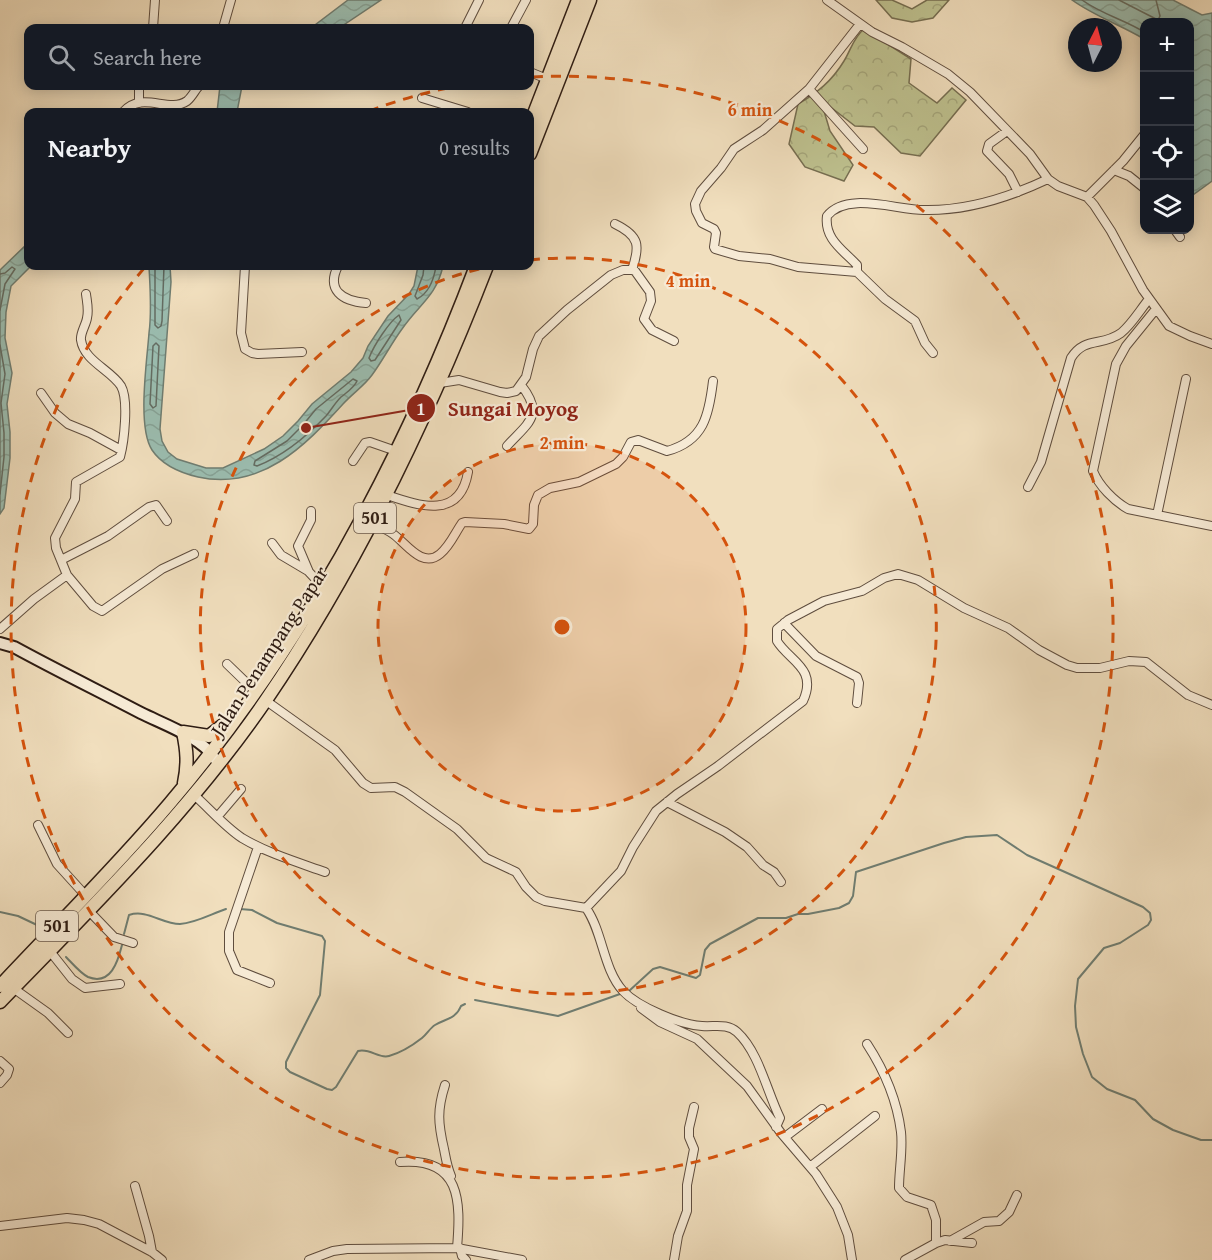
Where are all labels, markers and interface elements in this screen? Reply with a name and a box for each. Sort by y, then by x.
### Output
north arrow [1068,18,1122,72]
map controls [1140,18,1194,234]
button: + [1140,18,1194,72]
search box [24,24,534,90]
icon: search [45,41,78,74]
text: Search here [93,41,202,73]
button: − [1140,72,1194,126]
text: 6 min [728,96,773,123]
button: locate [1140,126,1194,180]
text: Nearby [48,128,131,167]
text: 0 results [439,133,510,162]
button: layers [1140,180,1194,234]
text: 4 min [666,267,711,294]
callout: Sungai Moyog [406,389,590,428]
text: Sungai Moyog [448,393,579,424]
text: 1 [416,395,426,422]
text: 2 min [540,429,585,456]
road number: 501 [354,503,396,533]
street label: Jalan Penampang Papar [201,560,335,744]
centre of rings [552,617,572,637]
road number: 501 [36,911,78,941]

